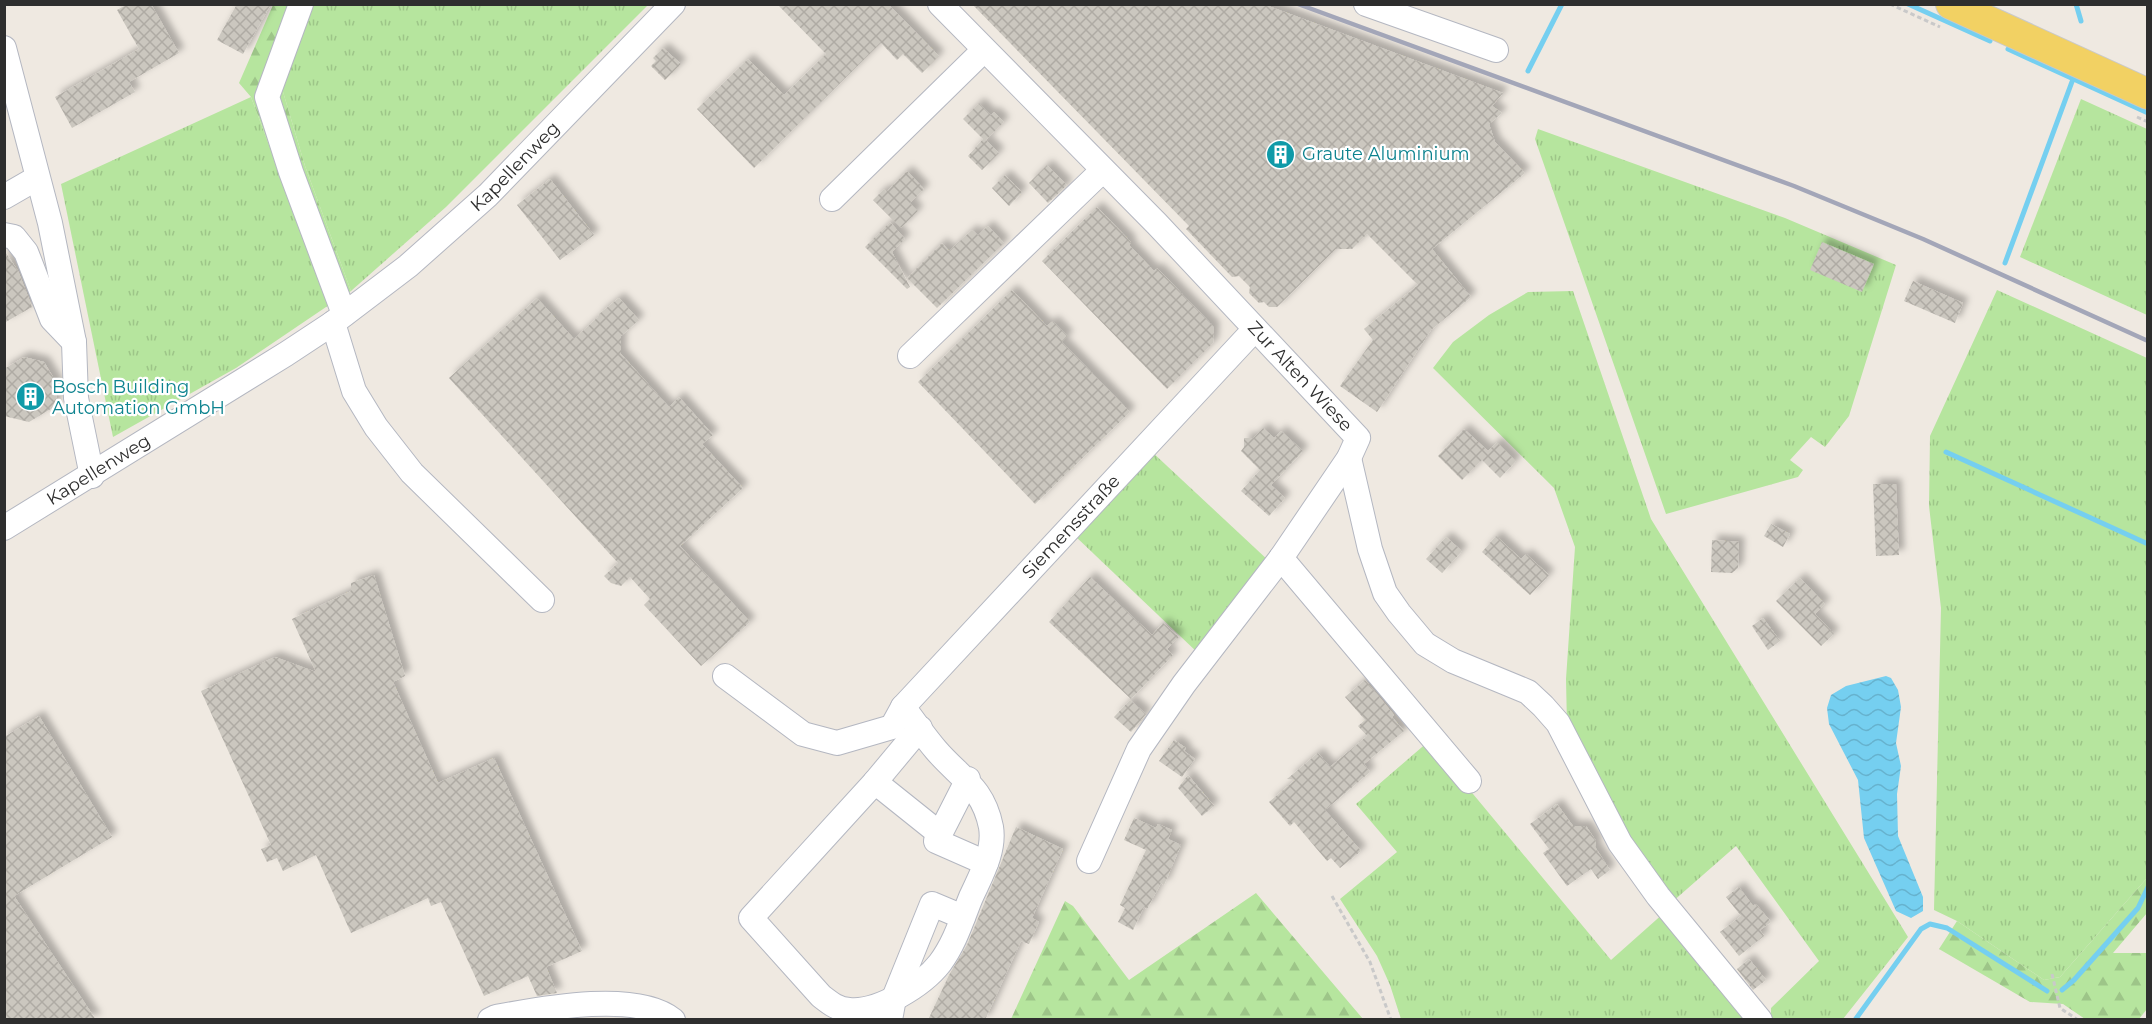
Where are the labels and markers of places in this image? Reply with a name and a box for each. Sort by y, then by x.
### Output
building icon: Graute Aluminium [1265,138,1297,170]
place label: Graute Aluminium [1302,143,1470,165]
place label: Bosch Building Automation GmbH [52,376,225,419]
building icon: Bosch Building Automation GmbH [15,381,47,413]

